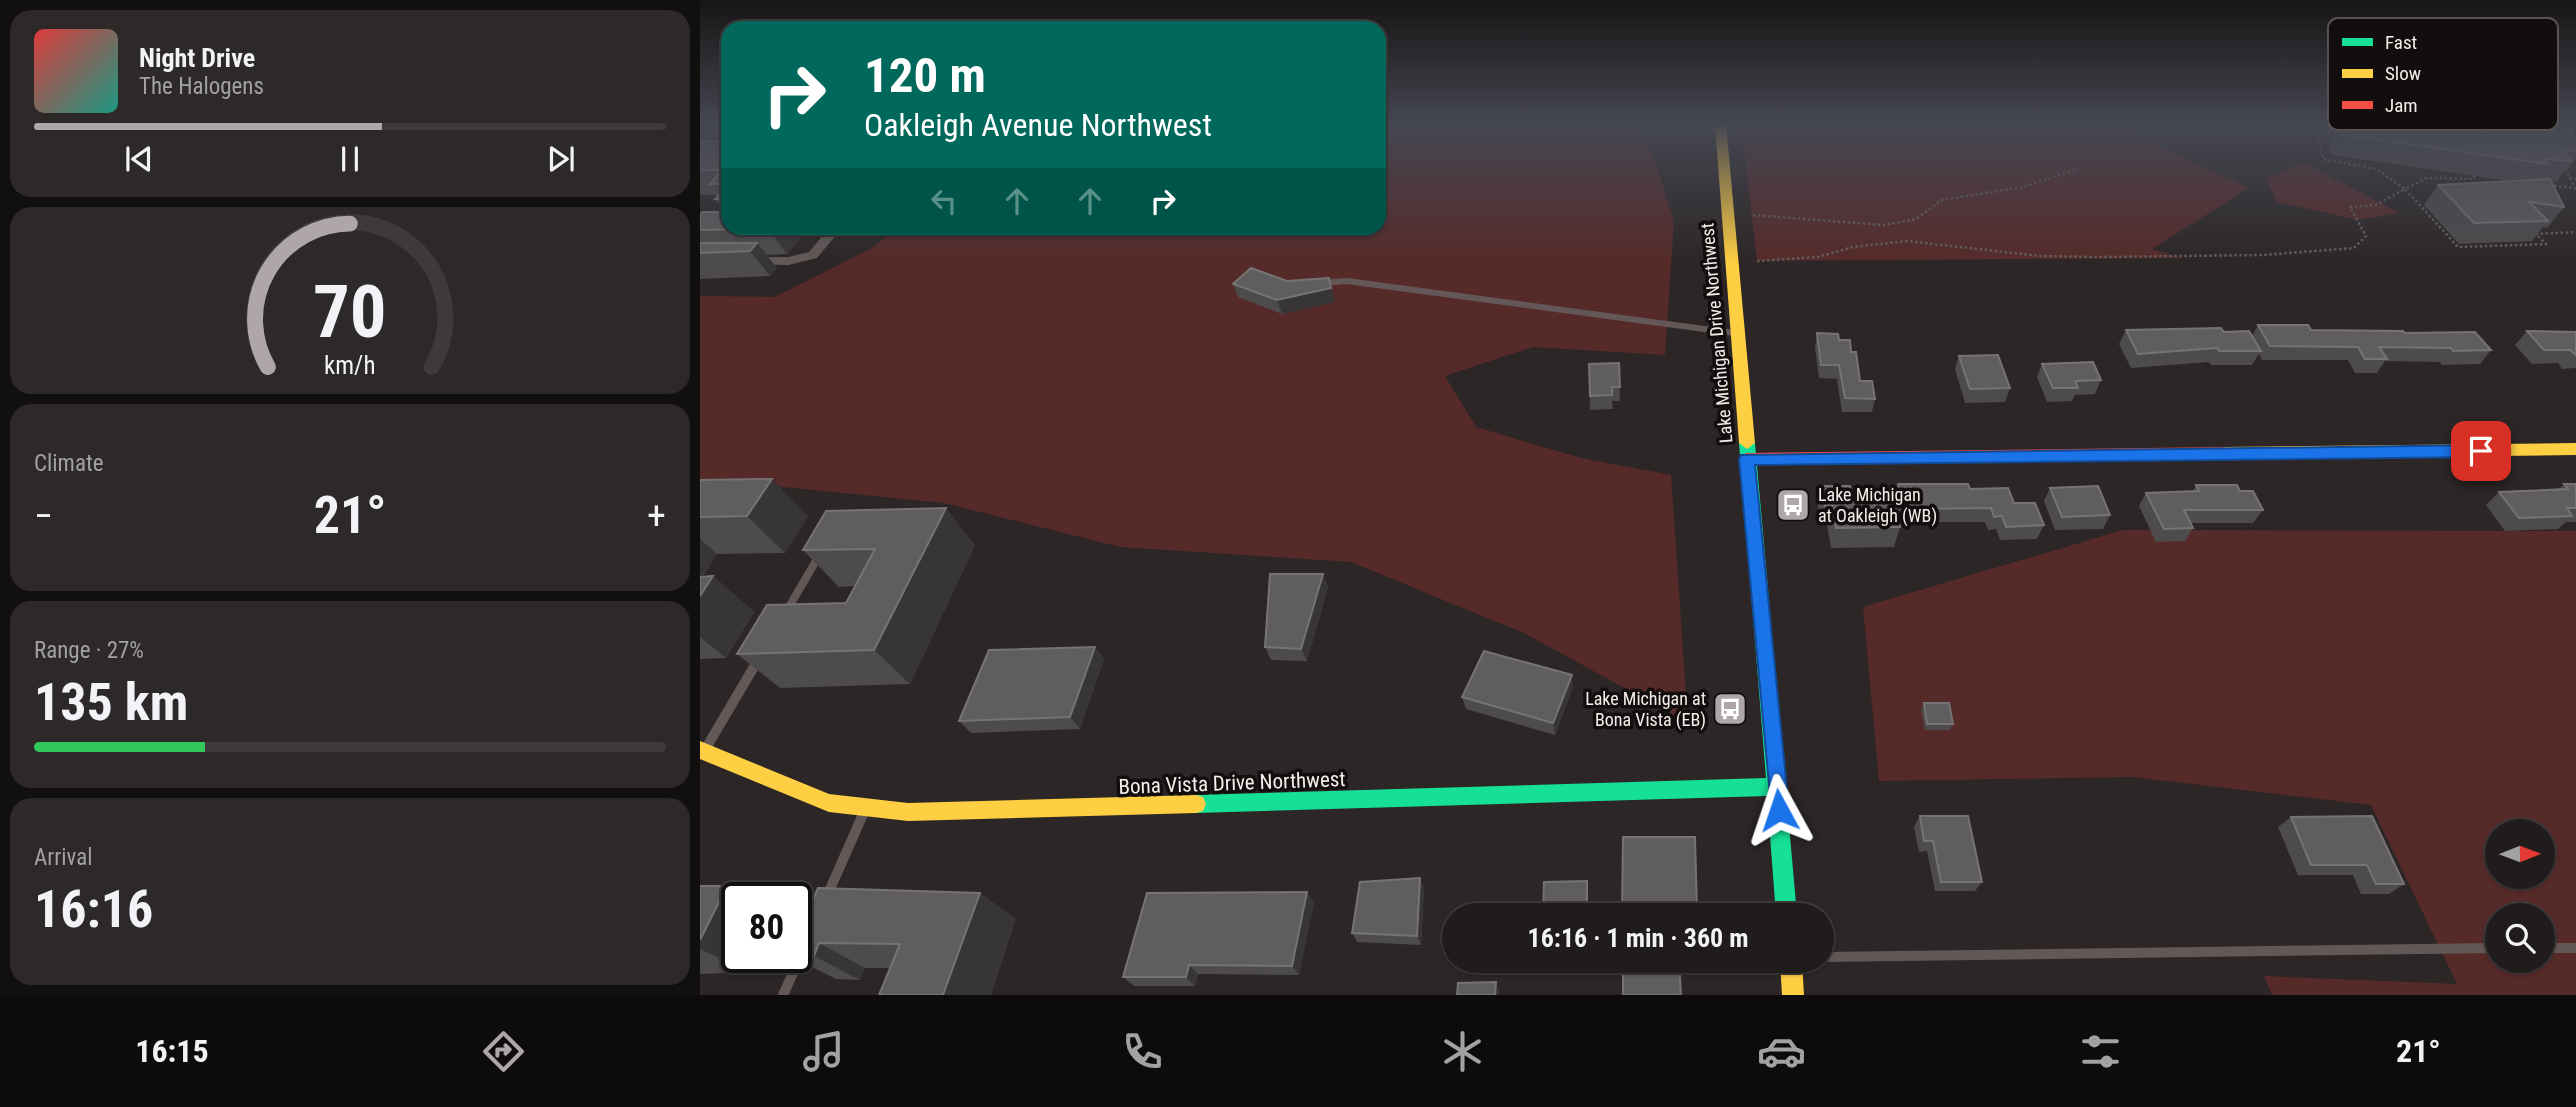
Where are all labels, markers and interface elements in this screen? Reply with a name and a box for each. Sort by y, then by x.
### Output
legend [2328,18,2558,130]
text: Fast [2385,31,2417,54]
text: Night Drive [139,43,255,73]
text: 120 m [864,47,986,104]
icon: right [749,49,840,140]
text: Slow [2385,62,2421,85]
text: The Halogens [139,73,264,100]
text: Jam [2385,94,2418,117]
text: Oakleigh Avenue Northwest [864,106,1212,144]
icon: previous [120,140,158,178]
icon: pause [331,140,369,178]
icon: next [542,140,580,178]
icon: left [925,182,963,220]
icon: ahead [998,182,1036,220]
icon: ahead [1071,182,1109,220]
icon: right [1144,182,1182,220]
street label: Lake Michigan Drive Northwest [1696,222,1737,444]
text: 70 [313,269,387,355]
text: km/h [324,350,376,379]
pin [2451,421,2511,481]
icon: arrive [2462,432,2500,470]
text: Climate [34,450,104,477]
place label: Lake Michigan at Oakleigh (WB) [1818,484,1937,527]
text: 21° [314,485,386,546]
bus stop icon: Lake Michigan at Oakleigh (WB) [1774,486,1812,524]
text: − [34,494,53,538]
text: + [647,494,666,538]
text: Range · 27% [34,637,144,664]
text: 135 km [34,672,188,733]
place label: Lake Michigan at Bona Vista (EB) [1585,688,1706,731]
bus stop icon: Lake Michigan at Bona Vista (EB) [1711,690,1749,728]
street label: Bona Vista Drive Northwest [1118,767,1346,799]
position arrow [1742,773,1816,847]
north arrow [2485,819,2555,889]
map controls [2485,819,2555,973]
text: Arrival [34,844,93,871]
text: 16:16 [34,879,153,940]
speed limit sign: 80 [721,882,812,973]
button: search [2485,903,2555,973]
text: 16:16 · 1 min · 360 m [1528,923,1748,953]
icon: directions [479,1027,528,1076]
icon: music [799,1027,848,1076]
icon: phone [1118,1027,1167,1076]
icon: climate [1438,1027,1487,1076]
icon: car [1757,1027,1806,1076]
icon: filters [2076,1027,2125,1076]
text: 16:15 [135,1032,209,1070]
text: 21° [2396,1032,2441,1070]

